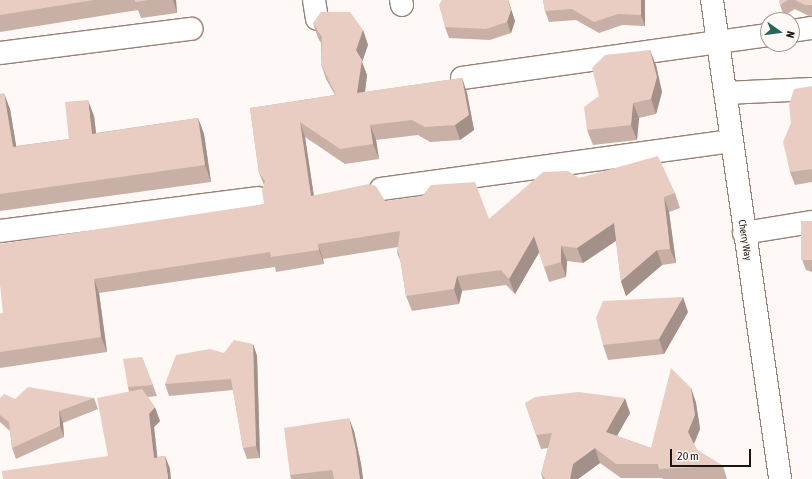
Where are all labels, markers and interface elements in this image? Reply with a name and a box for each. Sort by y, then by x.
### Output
north arrow [760,12,800,52]
text: N [784,30,797,39]
street label: Cherry Way [736,219,754,261]
scale bar [672,441,753,467]
text: 20 m [677,449,699,463]

